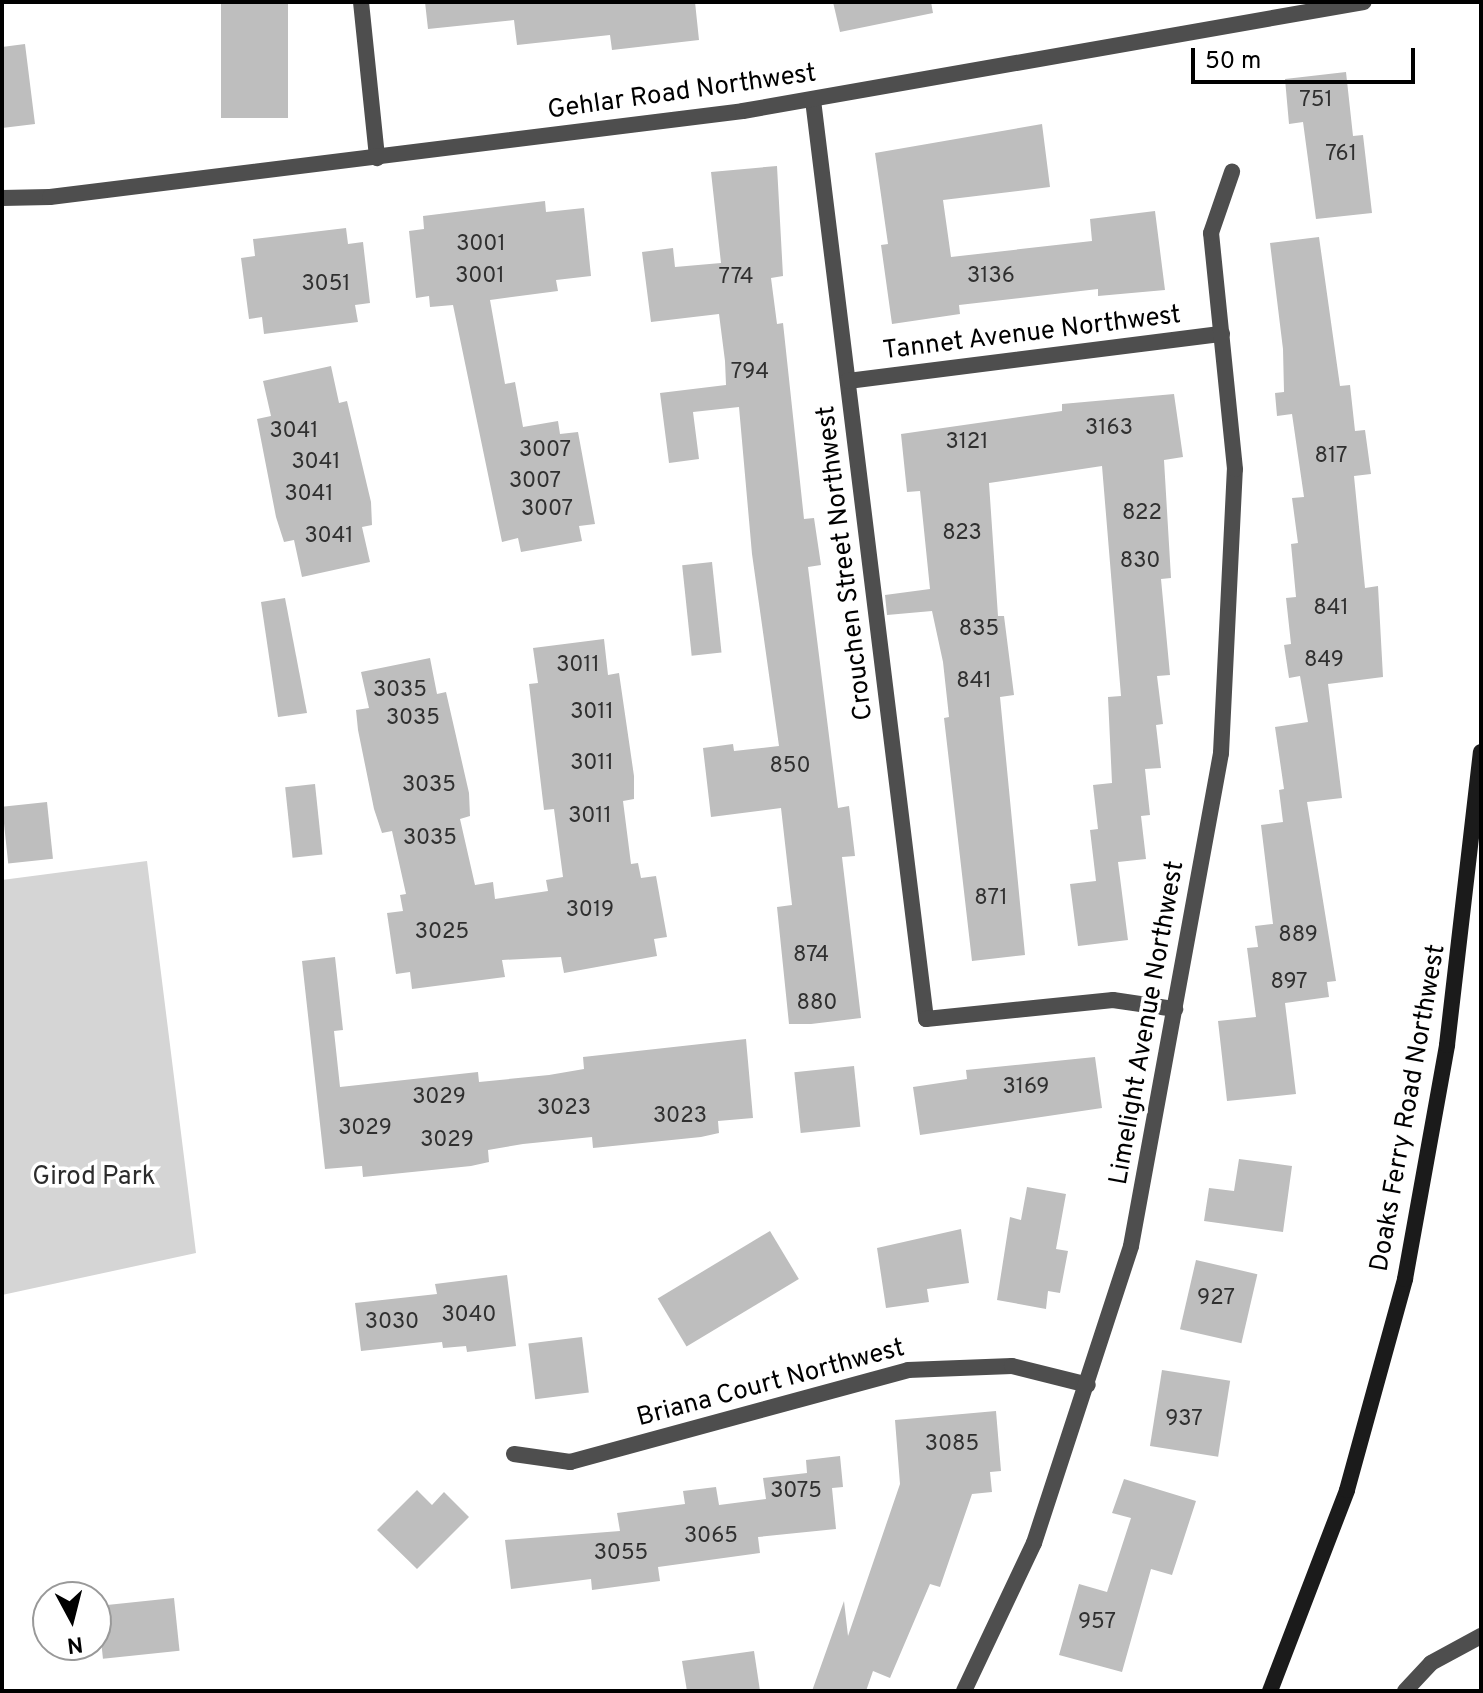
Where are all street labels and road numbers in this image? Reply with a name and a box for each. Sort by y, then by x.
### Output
street label: Gehlar Road Northwest [546,59,818,127]
street label: Tannet Avenue Northwest [881,300,1183,368]
street label: Crouchen Street Northwest [811,404,881,722]
street label: Limelight Avenue Northwest [1104,858,1192,1188]
street label: Doaks Ferry Road Northwest [1365,942,1453,1274]
street label: Briana Court Northwest [634,1333,908,1435]

